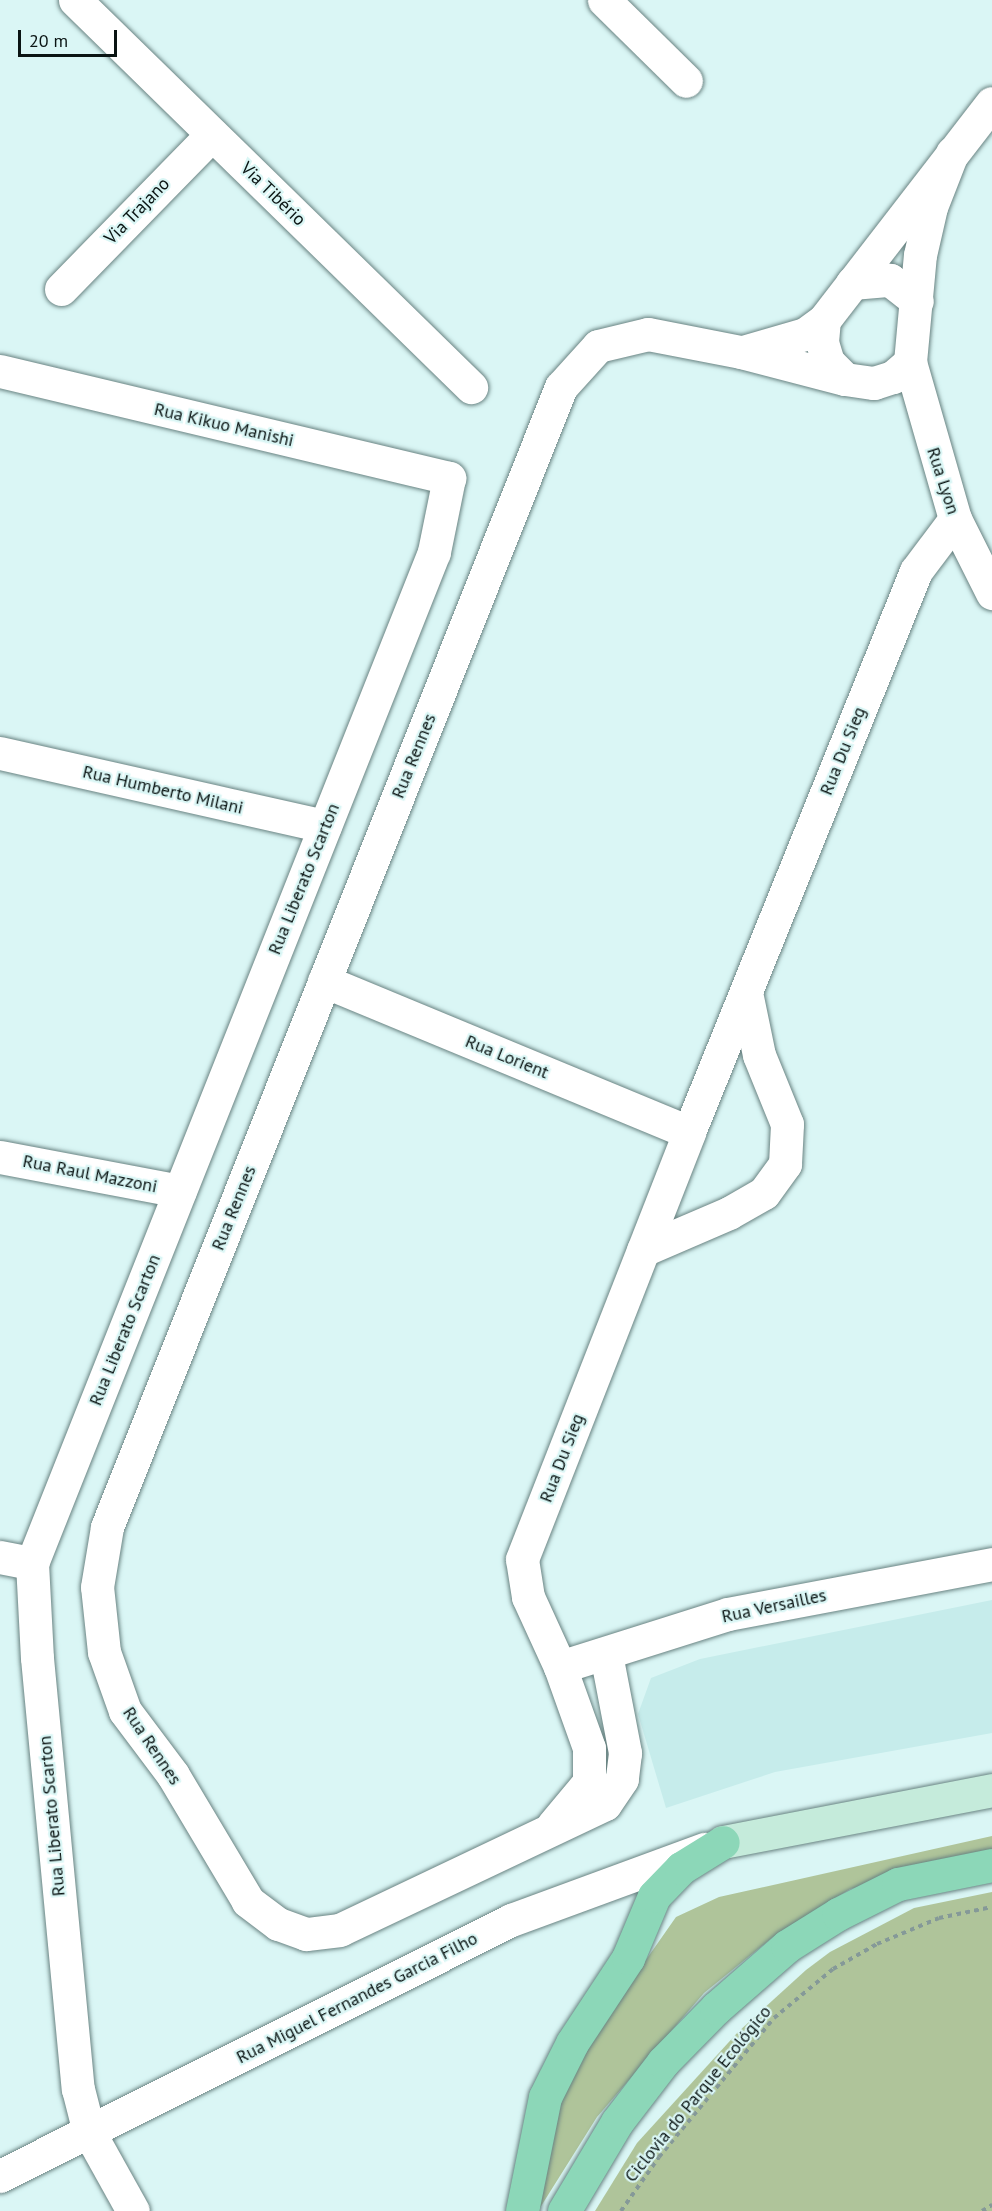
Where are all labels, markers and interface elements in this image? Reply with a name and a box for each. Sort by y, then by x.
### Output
scale bar [21,18,120,56]
text: 20 m [29,29,68,52]
street label: Via Tibério [236,157,310,231]
street label: Via Trajano [100,173,174,249]
street label: Rua Kikuo Manishi [152,398,296,452]
street label: Rua Lyon [922,445,964,517]
street label: Rua Du Sieg [816,704,870,798]
street label: Rua Rennes [387,711,441,801]
street label: Rua Humberto Milani [81,761,245,819]
street label: Rua Liberato Scarton [264,800,344,958]
street label: Rua Lorient [462,1031,552,1083]
street label: Rua Raul Mazzoni [21,1150,159,1198]
street label: Rua Rennes [207,1163,261,1253]
street label: Rua Liberato Scarton [85,1251,165,1409]
street label: Rua Du Sieg [535,1411,589,1505]
street label: Rua Versailles [719,1584,829,1628]
street label: Rua Rennes [118,1703,186,1789]
street label: Rua Liberato Scarton [34,1735,70,1897]
street label: Rua Miguel Fernandes Garcia Filho [233,1928,481,2068]
street label: Ciclovia do Parque Ecológico [620,2001,776,2187]

